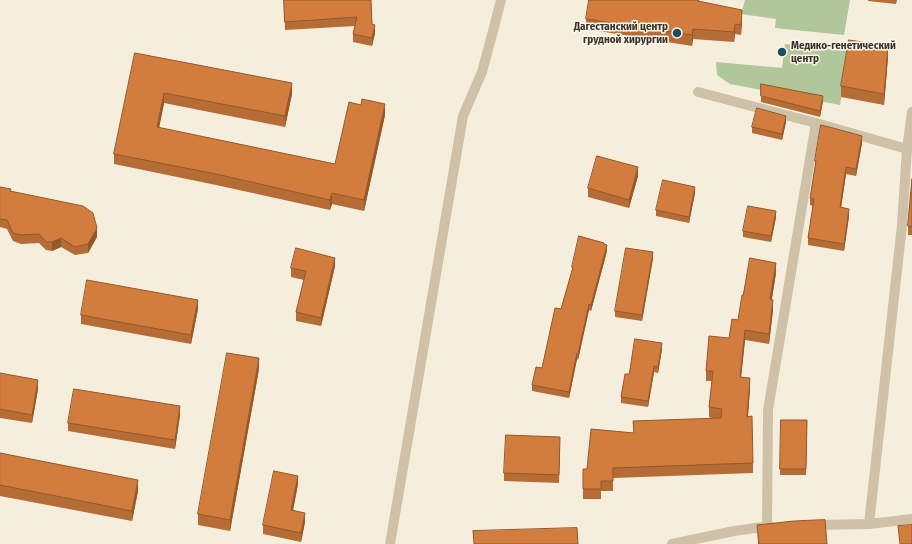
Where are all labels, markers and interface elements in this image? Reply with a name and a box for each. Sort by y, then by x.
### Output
place label: Дагестанский центр грудной хирургии [574,20,668,46]
marker: Дагестанский центр грудной хирургии [671,27,683,39]
place label: Медико-генетический центр [791,39,896,65]
marker: Медико-генетический центр [776,46,788,58]

